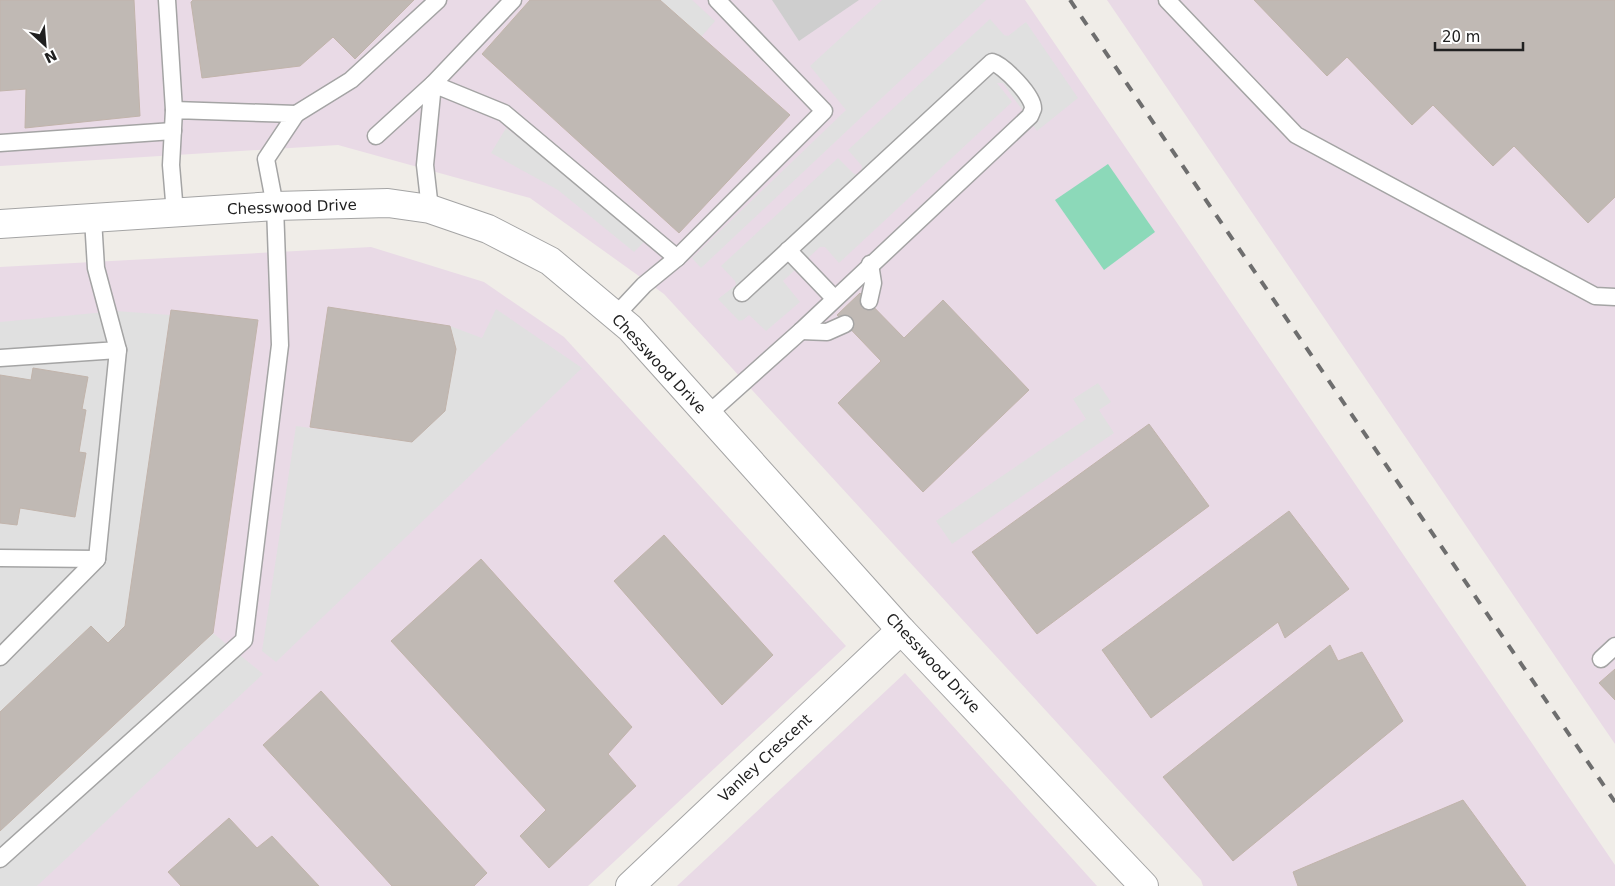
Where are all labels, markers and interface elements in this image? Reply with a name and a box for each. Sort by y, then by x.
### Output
north arrow [20,20,70,70]
scale bar [1435,20,1522,52]
text: 20 m [1442,28,1480,46]
text: N [42,47,59,66]
street label: Chesswood Drive [227,196,357,218]
street label: Chesswood Drive [608,310,710,418]
street label: Chesswood Drive [882,609,984,717]
street label: Vanley Crescent [715,710,815,806]

